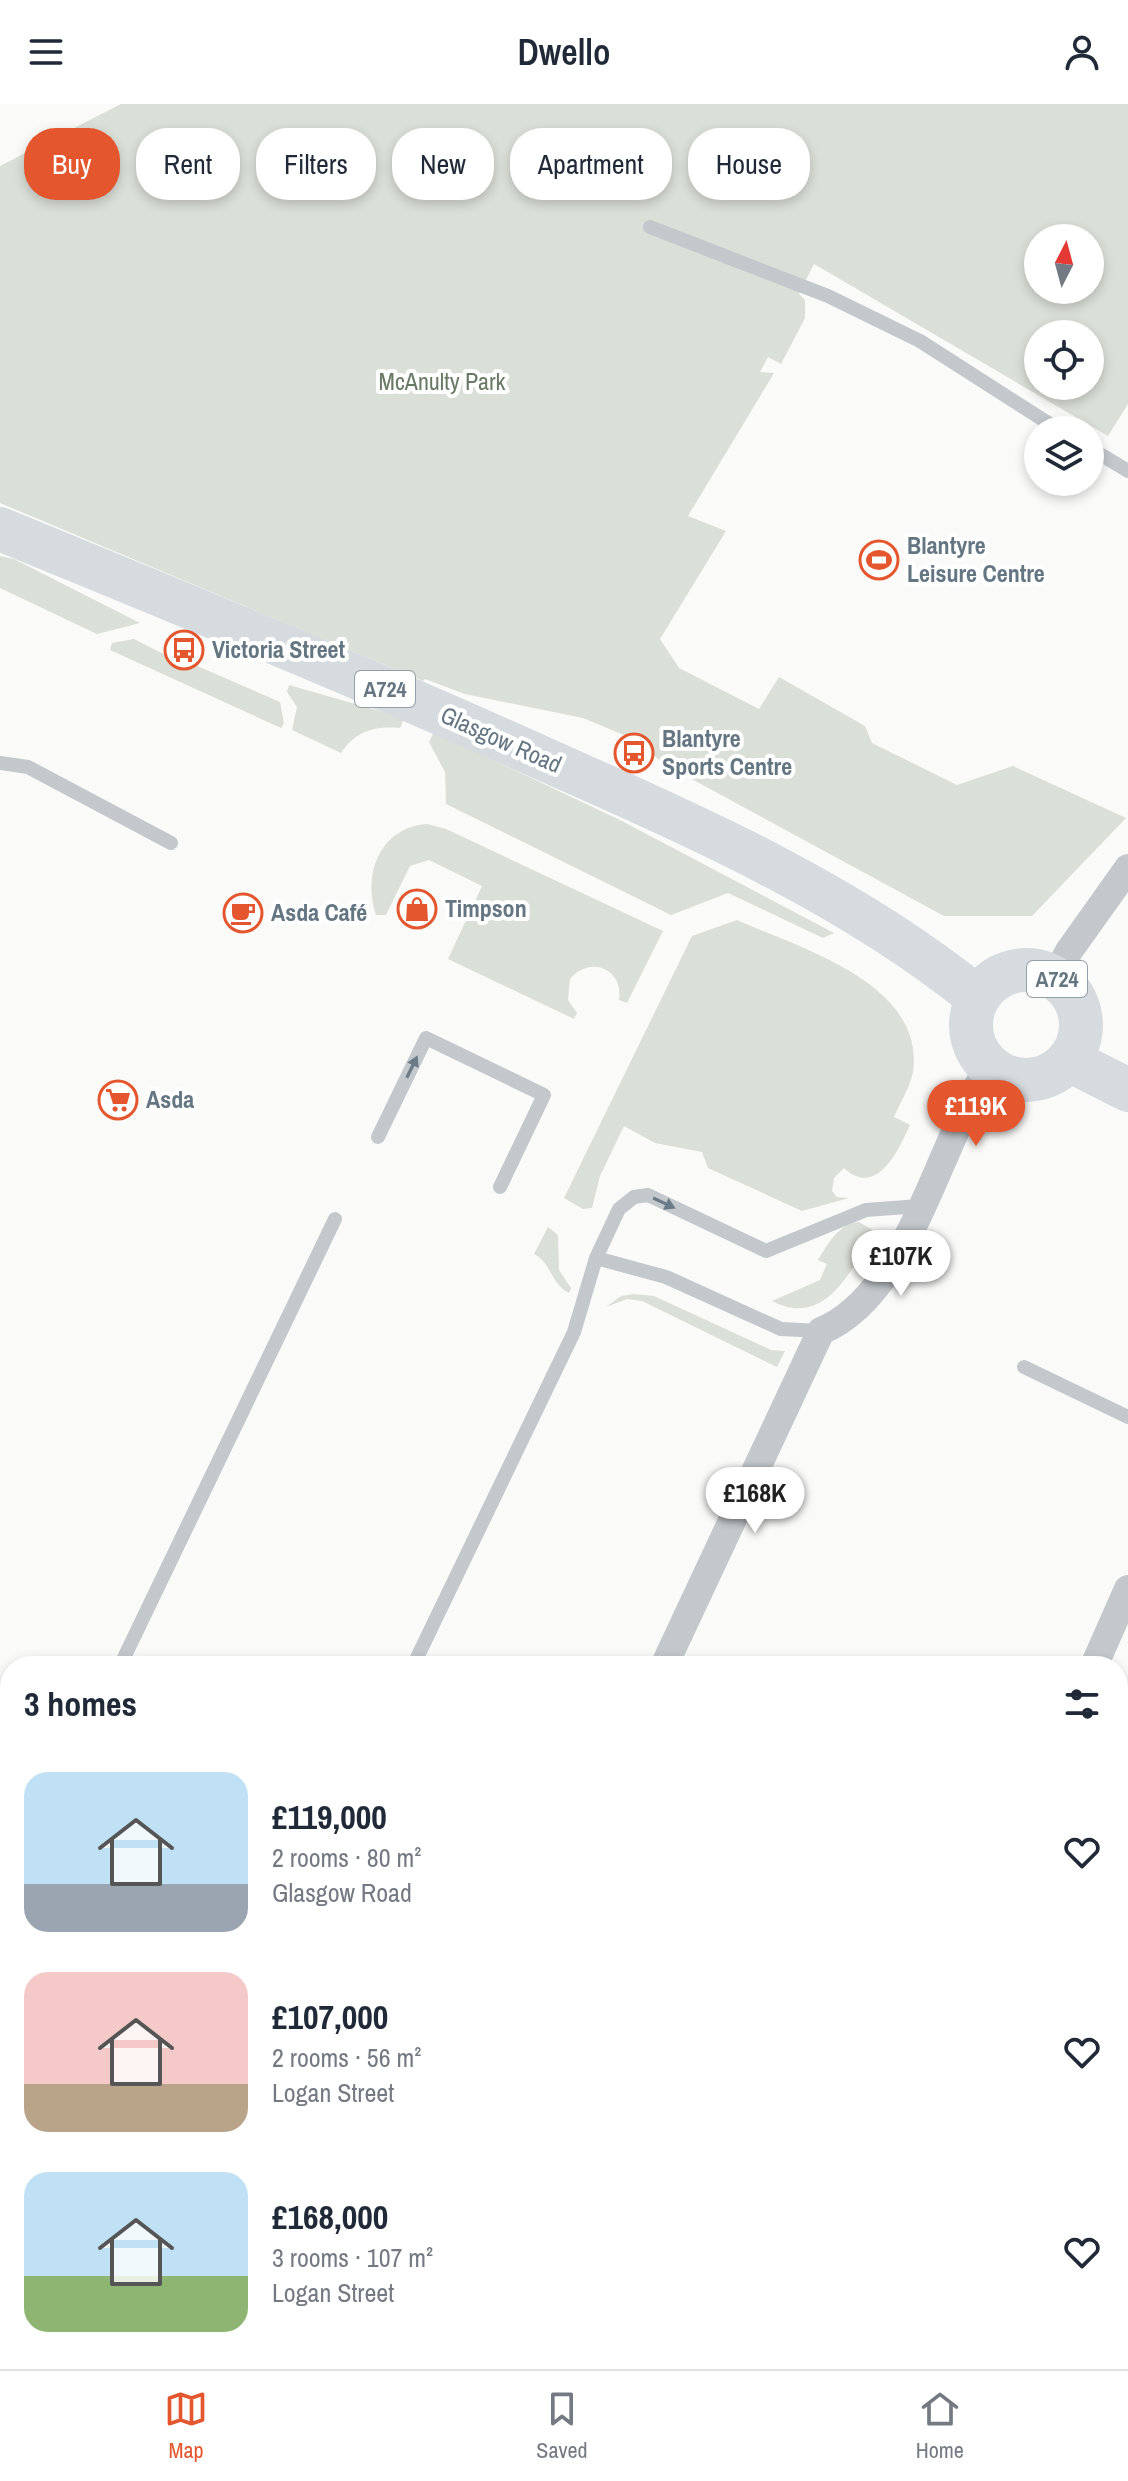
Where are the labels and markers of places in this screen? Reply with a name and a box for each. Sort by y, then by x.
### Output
place label: Blantyre Leisure Centre [907,529,1045,589]
sports icon: Blantyre Leisure Centre [858,539,900,581]
bus stop icon: Victoria Street [163,629,205,671]
place label: Victoria Street [212,633,346,665]
place label: Blantyre Sports Centre [662,722,792,782]
bus stop icon: Blantyre Sports Centre [613,732,655,774]
shop icon: Timpson [396,888,438,930]
cafe icon: Asda Café [222,892,264,934]
place label: Timpson [445,892,527,924]
place label: Asda Café [271,896,367,928]
supermarket icon: Asda [97,1079,139,1121]
pin: £119K [920,1080,1032,1148]
place label: Asda [146,1083,194,1115]
pin: £107K [845,1230,957,1298]
pin: £168K [699,1467,811,1535]

